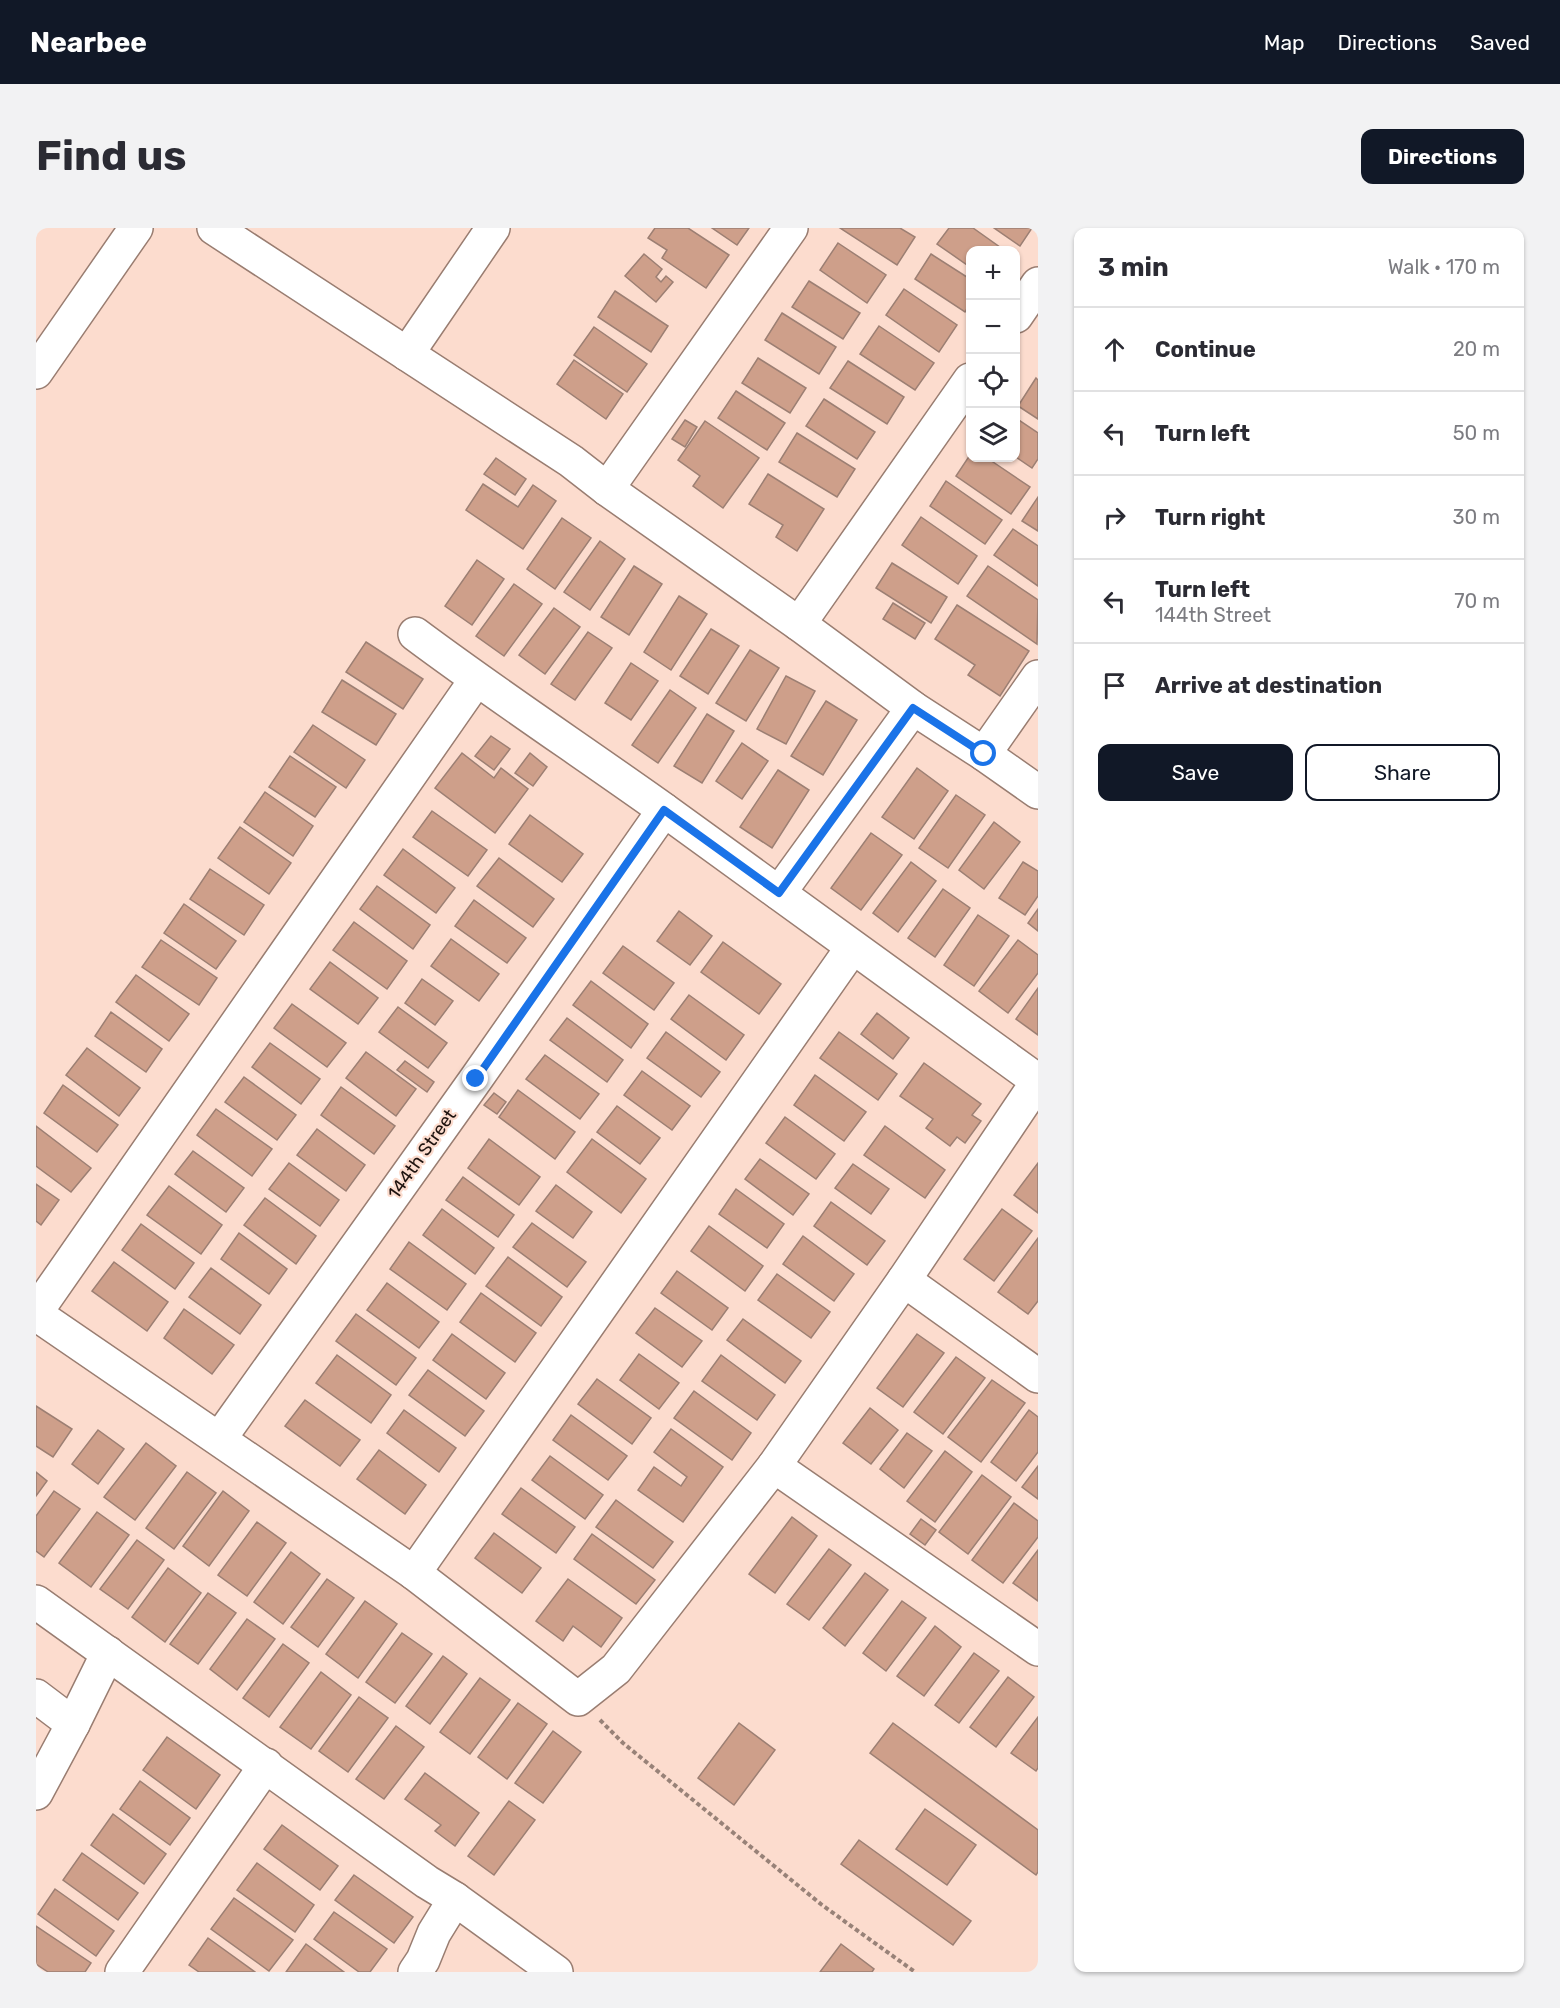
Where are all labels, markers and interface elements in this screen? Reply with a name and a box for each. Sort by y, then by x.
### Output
text: Nearbee [30,26,147,59]
text: Map [1264,30,1305,55]
text: Directions [1338,30,1437,55]
text: Saved [1470,30,1530,55]
button: Directions [1361,129,1524,184]
text: Find us [36,131,187,181]
map controls [966,246,1020,462]
button: + [966,246,1020,300]
text: 3 min [1098,252,1169,283]
text: Walk · 170 m [1388,255,1500,279]
button: − [966,300,1020,354]
icon: ahead [1098,333,1131,366]
text: Continue [1155,336,1256,363]
text: 20 m [1453,337,1500,361]
button: locate [966,354,1020,408]
button: layers [966,408,1020,462]
icon: left [1098,417,1131,450]
text: Turn left [1155,420,1250,447]
text: 50 m [1453,421,1500,445]
icon: right [1098,501,1131,534]
text: Turn right [1155,504,1265,531]
text: 30 m [1453,505,1500,529]
text: Turn left [1155,576,1250,603]
icon: left [1098,585,1131,618]
text: 70 m [1454,589,1500,613]
text: 144th Street [1155,603,1271,627]
icon: arrive [1098,669,1131,702]
text: Arrive at destination [1155,672,1382,699]
route start [970,740,996,766]
button: Save [1098,744,1293,801]
button: Share [1305,744,1500,801]
route end [462,1065,488,1091]
street label: 144th Street [383,1105,461,1203]

